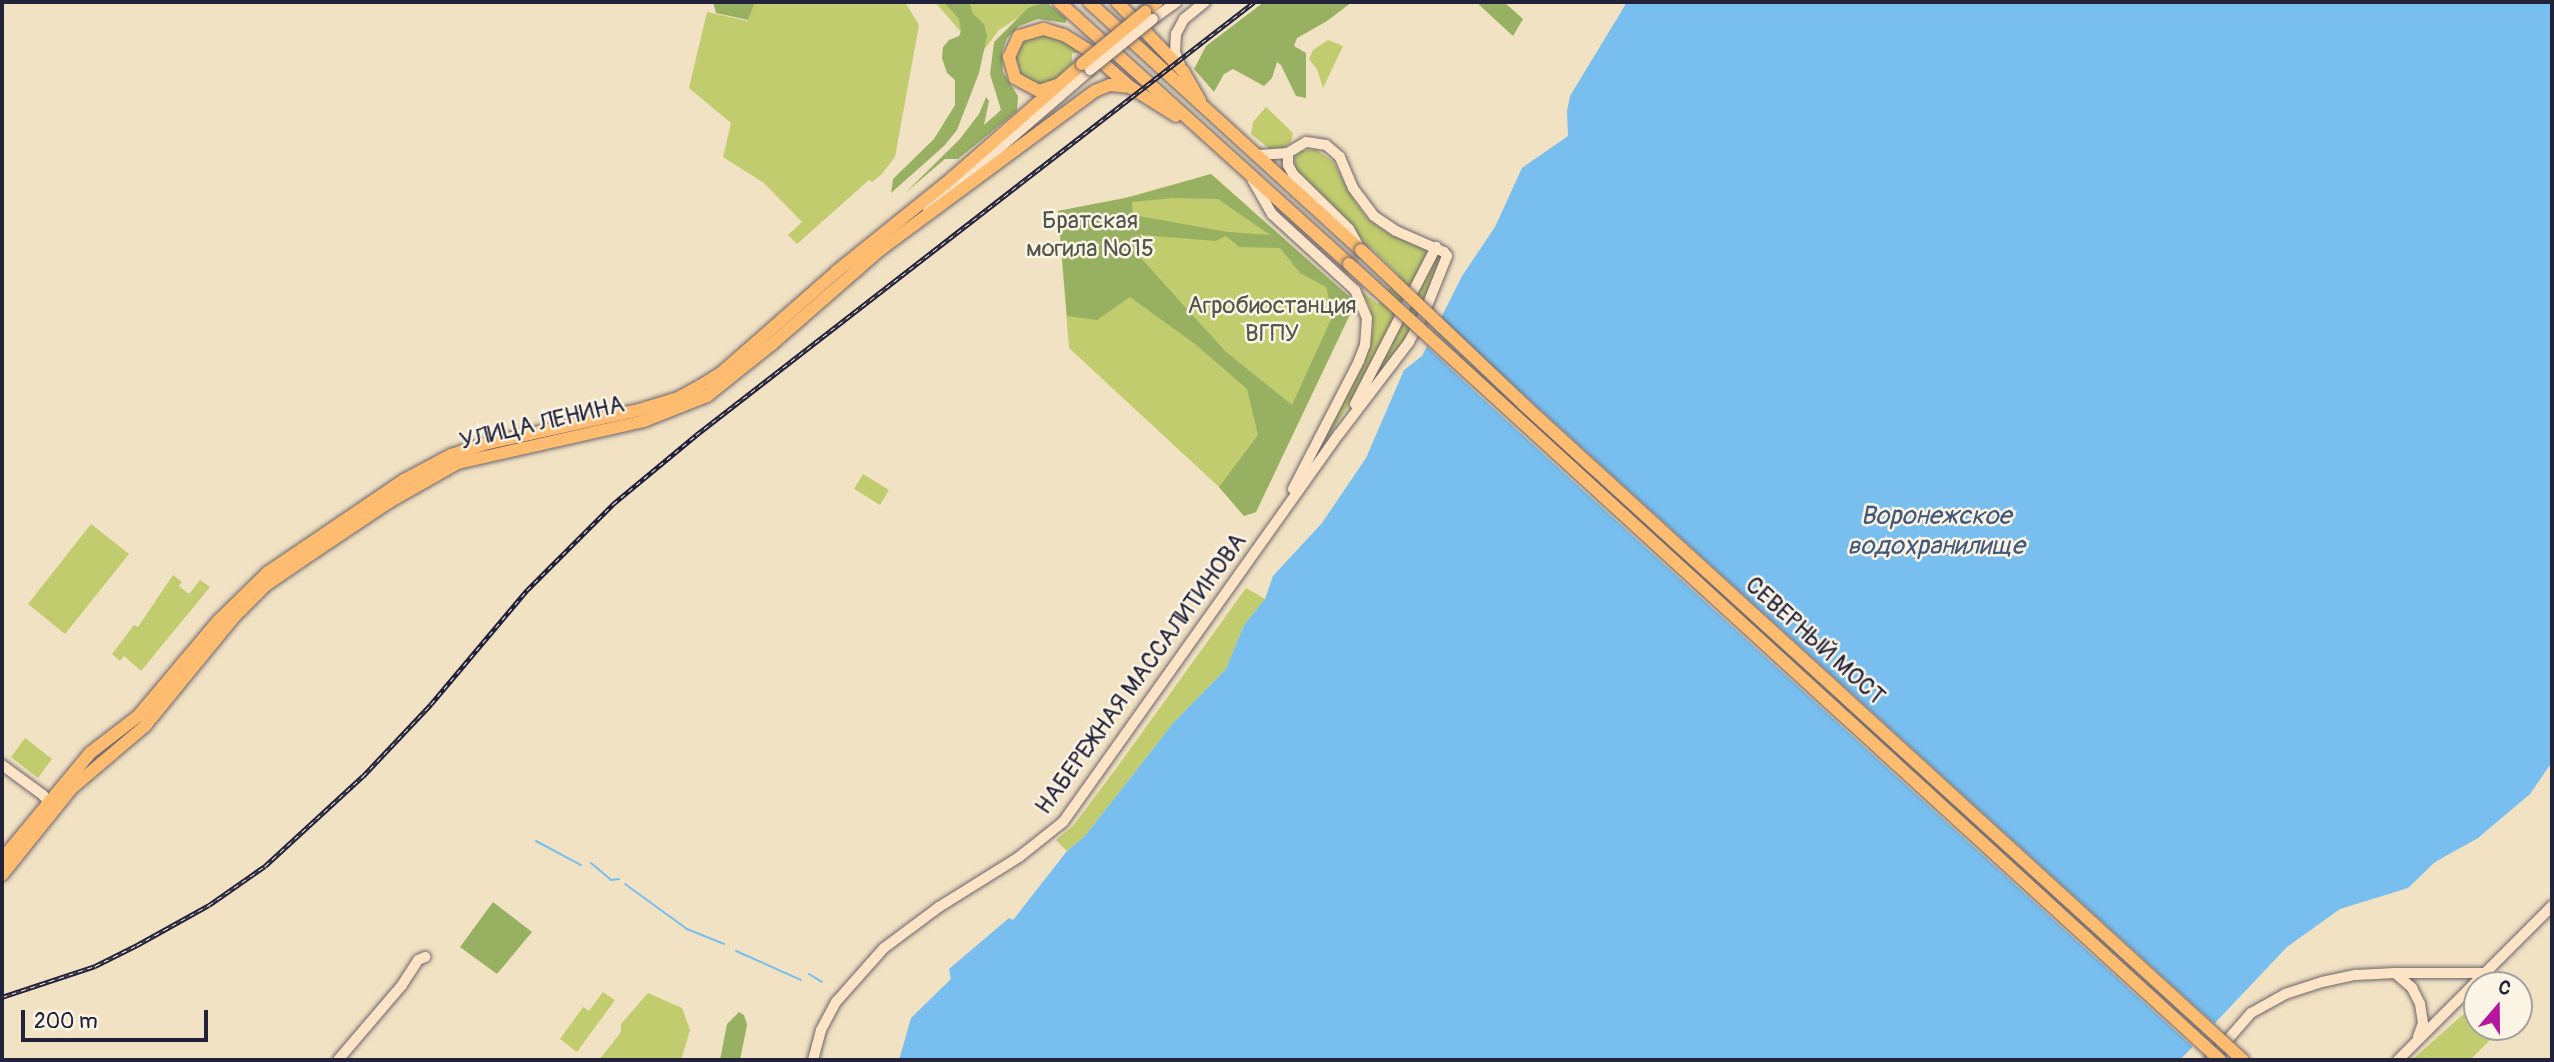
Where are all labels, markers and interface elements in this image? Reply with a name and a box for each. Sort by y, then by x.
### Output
park label: Братская могила №15 [1026,207,1154,263]
park label: Агробиостанция ВГПУ [1187,292,1357,348]
street label: УЛИЦА ЛЕНИНА [457,390,627,456]
water label: Воронежское водохранилище [1847,501,2025,562]
street label: НАБЕРЕЖНАЯ МАССАЛИТИНОВА [1029,528,1253,820]
street label: СЕВЕРНЫЙ МОСТ [1739,571,1891,711]
north arrow [2463,971,2533,1041]
text: С [2495,975,2514,1001]
scale bar [24,996,212,1040]
text: 200 m [34,1008,98,1035]

